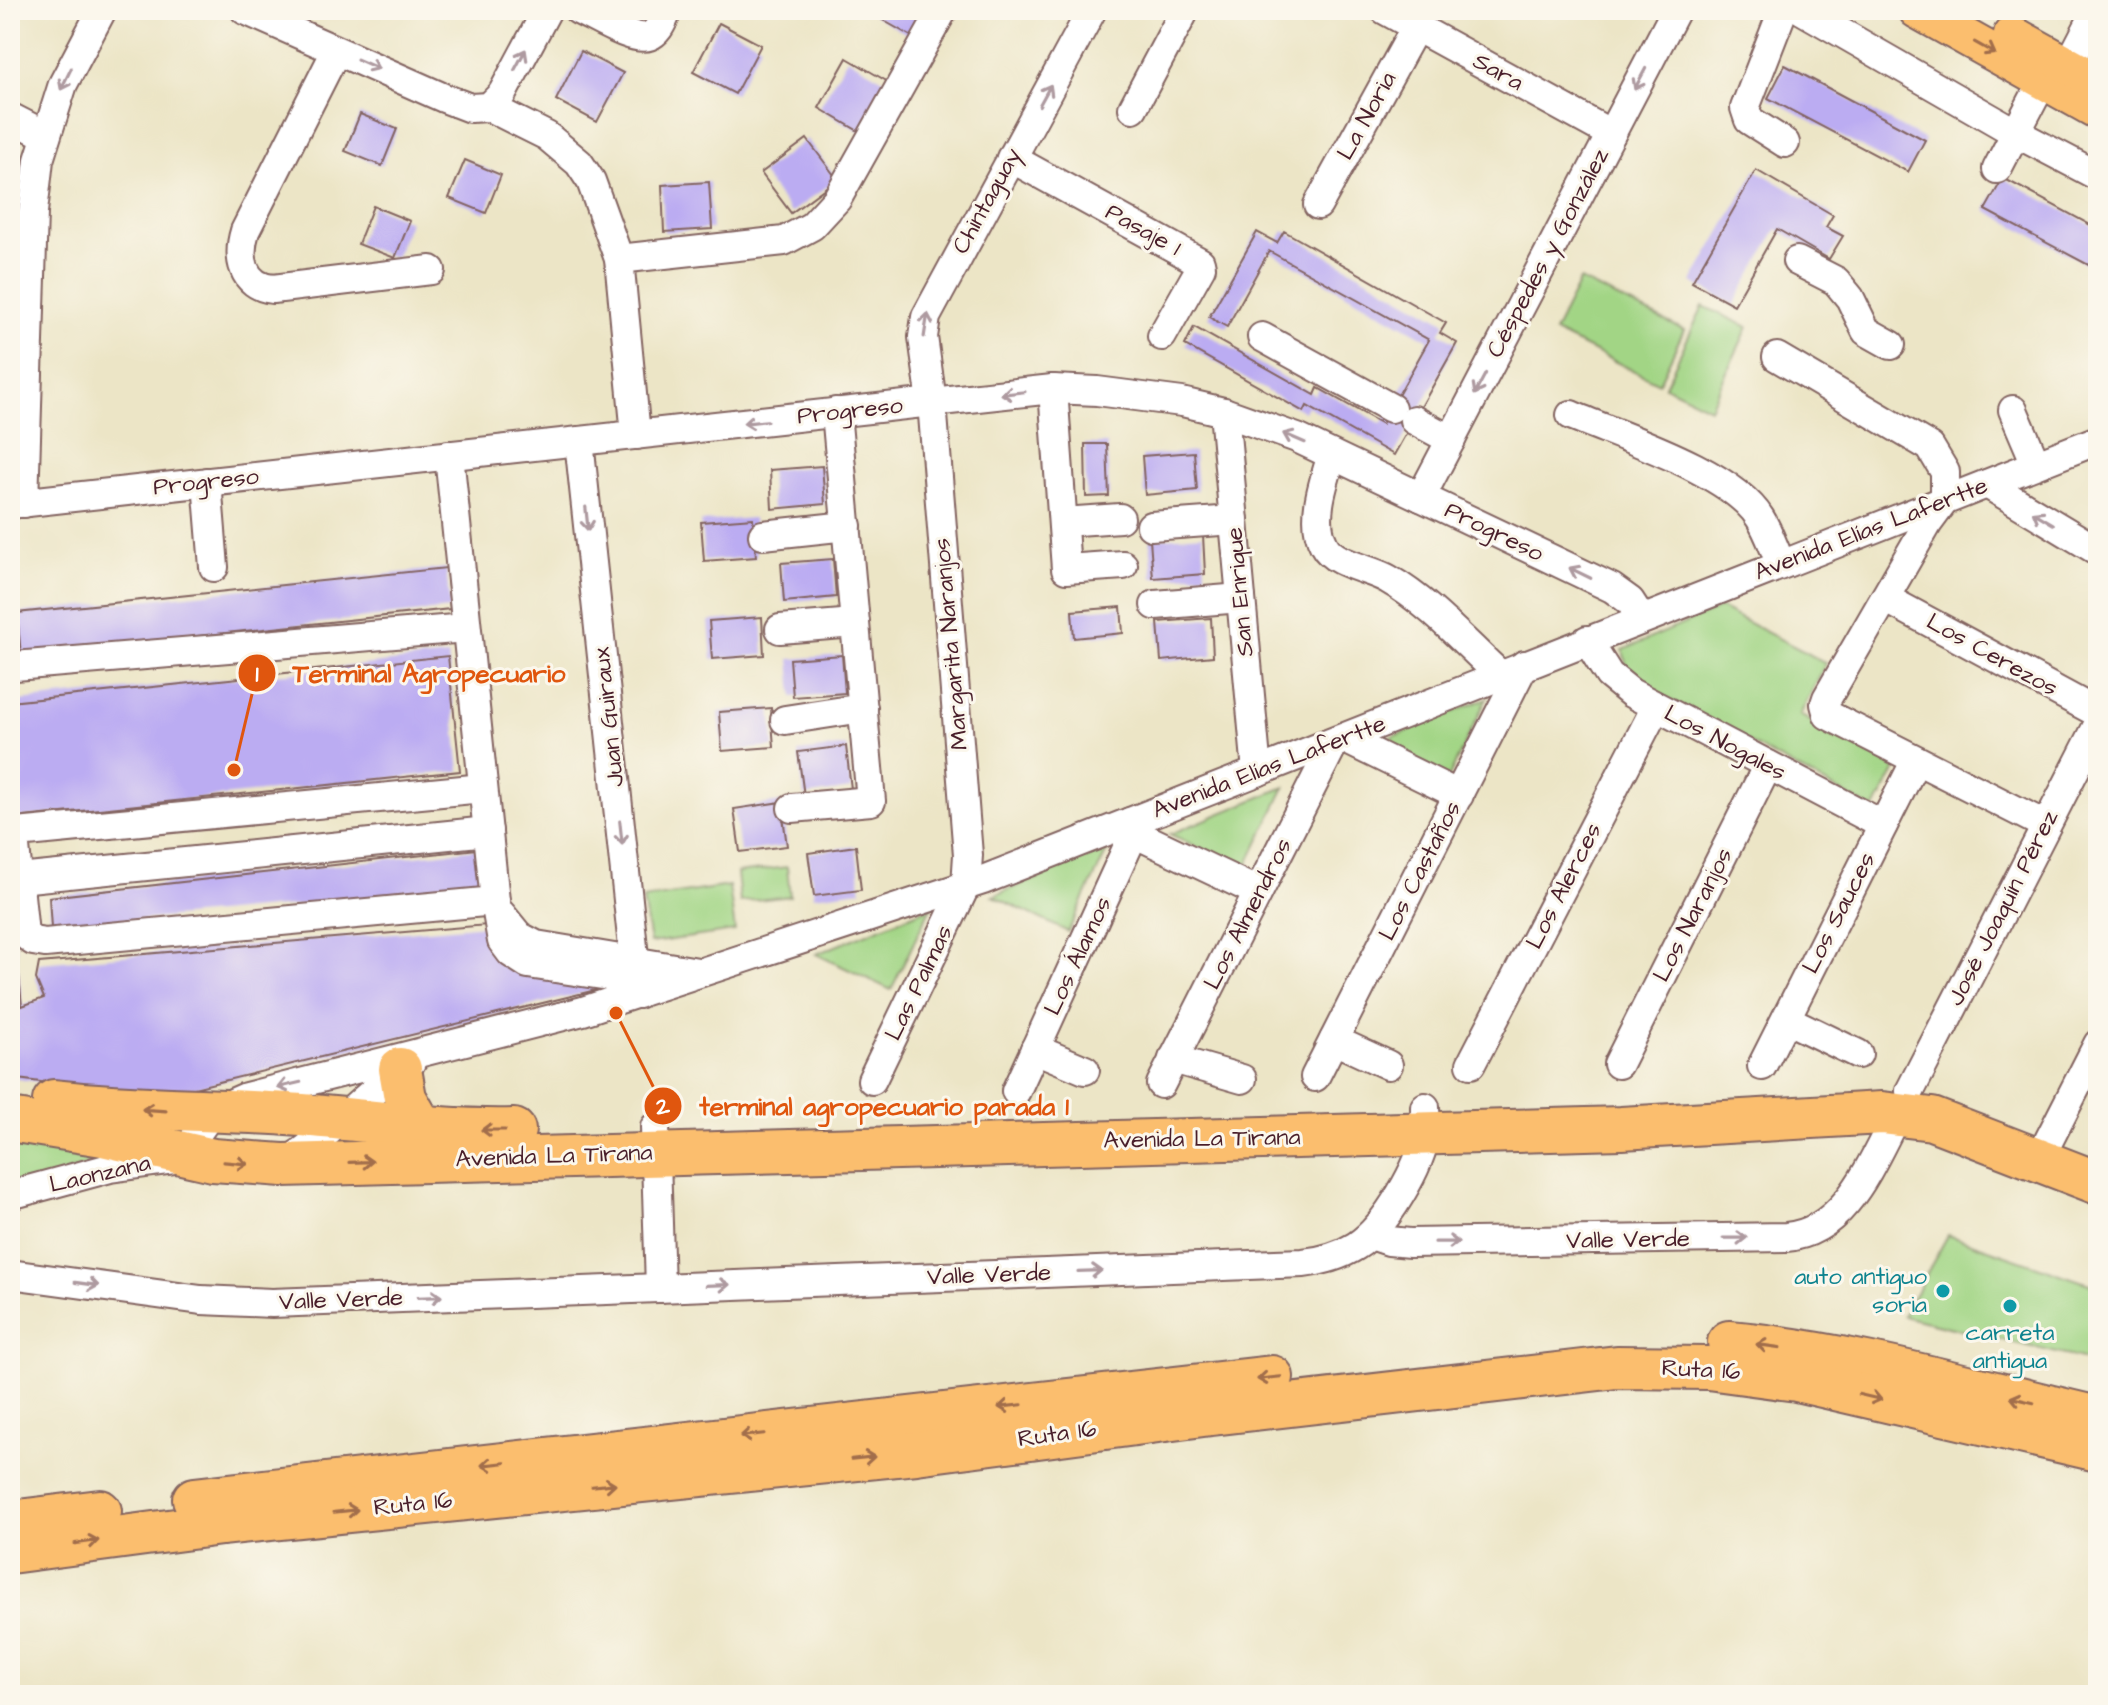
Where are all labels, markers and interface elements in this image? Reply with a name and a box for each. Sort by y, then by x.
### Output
one-way arrow [1973,40,1996,56]
street label: Sara [1467,44,1529,100]
one-way arrow [513,49,529,73]
one-way arrow [355,58,379,73]
street label: La Noria [1329,66,1405,166]
one-way arrow [58,67,73,91]
one-way arrow [1631,67,1647,90]
one-way arrow [1037,84,1053,107]
street label: Chintaguay [944,142,1031,261]
street label: Céspedes y González [1478,142,1619,364]
street label: Pasaje 1 [1099,195,1187,265]
one-way arrow [919,312,934,338]
one-way arrow [1472,371,1488,395]
one-way arrow [1000,386,1027,401]
street label: Progreso [795,388,905,434]
one-way arrow [742,414,769,429]
one-way arrow [1283,429,1307,444]
street label: Progreso [151,459,261,505]
street label: Avenida Elías Lafertte [1749,469,1993,589]
street label: Progreso [1438,493,1550,572]
one-way arrow [580,505,595,532]
one-way arrow [2032,509,2055,525]
street label: San Enrique [1217,526,1263,658]
street label: Margarita Naranjos [925,536,978,751]
one-way arrow [1568,565,1592,580]
street label: Los Cerezos [1920,605,2064,705]
street label: Juan Guiraux [585,645,633,788]
callout: Terminal Agropecuario [237,648,582,698]
text: Terminal Agropecuario [292,656,566,695]
text: 1 [255,658,259,692]
street label: Los Nogales [1658,697,1792,790]
street label: Avenida Elías Lafertte [1147,707,1391,827]
street label: Los Castaños [1370,795,1470,947]
street label: José Joaquín Pérez [1939,804,2067,1012]
street label: Los Alerces [1518,817,1610,955]
one-way arrow [613,819,628,846]
street label: Los Almendros [1195,832,1301,996]
street label: Los Naranjos [1645,842,1741,988]
street label: Los Sauces [1794,847,1884,979]
street label: Los Álamos [1036,891,1120,1021]
street label: Las Palmas [876,919,962,1047]
one-way arrow [277,1078,303,1093]
callout: terminal agropecuario parada 1 [643,1081,1084,1131]
text: terminal agropecuario parada 1 [698,1089,1070,1128]
text: 2 [655,1090,670,1124]
one-way arrow [141,1102,168,1117]
street label: Avenida La Tirana [1103,1120,1301,1158]
one-way arrow [480,1122,507,1138]
street label: Avenida La Tirana [455,1136,653,1176]
street label: Laonzana [46,1146,154,1202]
one-way arrow [347,1155,374,1170]
one-way arrow [222,1156,249,1171]
street label: Valle Verde [1566,1222,1690,1258]
one-way arrow [1721,1230,1748,1246]
one-way arrow [1433,1235,1460,1250]
street label: Valle Verde [926,1256,1052,1294]
place label: auto antiguo soria [1794,1260,1927,1322]
one-way arrow [1076,1264,1103,1279]
one-way arrow [74,1277,99,1292]
one-way arrow [704,1278,731,1293]
street label: Valle Verde [278,1281,404,1319]
marker: auto antiguo soria [1934,1282,1952,1300]
one-way arrow [416,1289,443,1304]
marker: carreta antigua [2001,1297,2019,1315]
place label: carreta antigua [1966,1316,2054,1379]
one-way arrow [1756,1338,1781,1353]
street label: Ruta 16 [1661,1351,1741,1389]
one-way arrow [1256,1370,1283,1385]
one-way arrow [1857,1390,1883,1405]
one-way arrow [2010,1392,2035,1407]
one-way arrow [997,1399,1024,1414]
street label: Ruta 16 [1016,1412,1098,1456]
one-way arrow [739,1428,766,1443]
one-way arrow [849,1451,876,1466]
one-way arrow [481,1457,507,1472]
one-way arrow [590,1477,617,1492]
street label: Ruta 16 [372,1483,454,1525]
one-way arrow [332,1504,358,1519]
one-way arrow [74,1534,99,1549]

